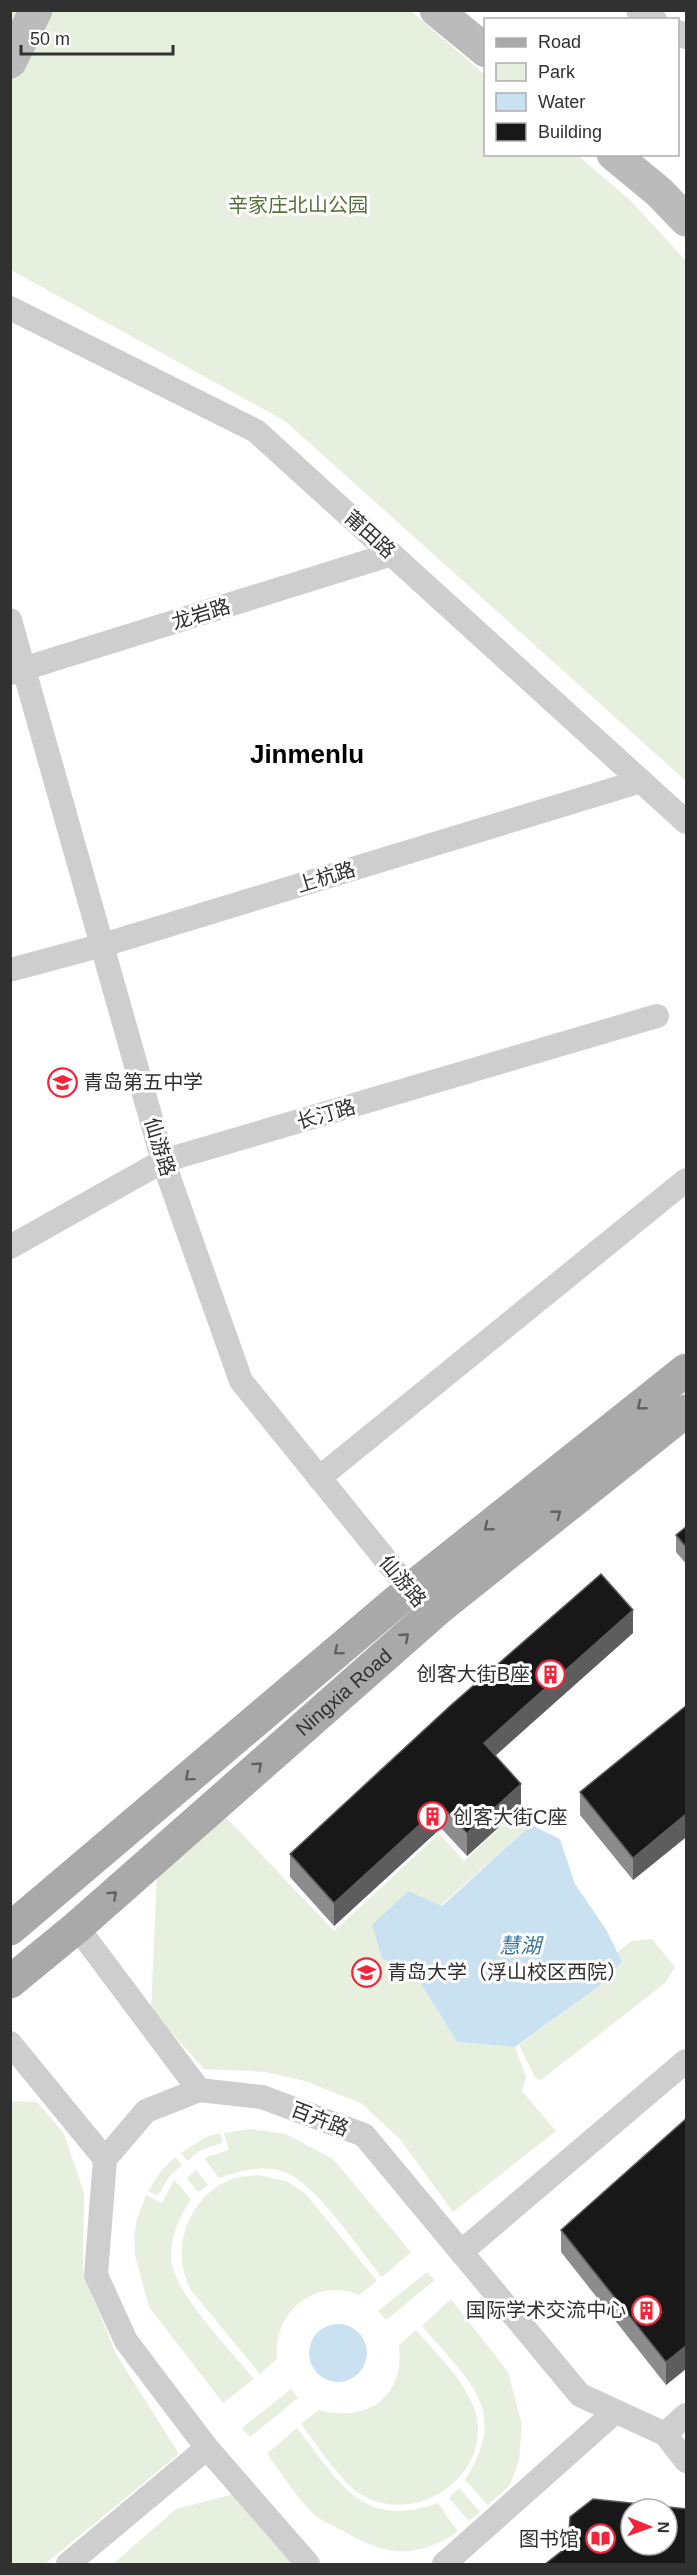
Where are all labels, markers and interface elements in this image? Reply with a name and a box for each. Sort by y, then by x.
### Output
scale bar [21,18,172,56]
legend [484,18,679,156]
text: 50 m [30,29,70,49]
text: Road [538,32,581,52]
text: Park [538,62,576,82]
text: Water [538,92,585,112]
text: Building [538,122,602,142]
park label: 辛家庄北山公园 [228,194,368,216]
street label: 莆田路 [340,506,400,562]
street label: 龙岩路 [169,595,233,633]
district label: Jinmenlu [250,739,364,769]
street label: 上杭路 [294,858,358,896]
school or university icon: 青岛第五中学 [46,1066,78,1098]
place label: 青岛第五中学 [83,1071,203,1093]
street label: 长汀路 [294,1095,358,1133]
street label: 仙游路 [141,1115,179,1179]
one-way arrow [637,1399,648,1410]
one-way arrow [550,1511,561,1522]
one-way arrow [484,1520,495,1531]
street label: 仙游路 [375,1551,431,1611]
one-way arrow [398,1633,409,1644]
street label: Ningxia Road [291,1644,396,1740]
one-way arrow [334,1644,345,1655]
building icon: 创客大街B座 [535,1658,567,1690]
place label: 创客大街B座 [417,1663,530,1685]
one-way arrow [252,1762,262,1773]
one-way arrow [185,1770,196,1781]
building icon: 创客大街C座 [416,1801,448,1833]
place label: 创客大街C座 [453,1806,567,1828]
one-way arrow [106,1891,117,1902]
water label: 慧湖 [499,1934,544,1957]
school or university icon: 青岛大学（浮山校区西院） [350,1956,382,1988]
place label: 青岛大学（浮山校区西院） [387,1961,627,1983]
street label: 百卉路 [288,2098,352,2140]
building icon: 国际学术交流中心 [631,2294,663,2326]
place label: 国际学术交流中心 [466,2299,626,2321]
north arrow [619,2497,679,2557]
text: N [655,2521,672,2533]
library icon: 图书馆 [584,2523,616,2555]
place label: 图书馆 [519,2528,579,2550]

